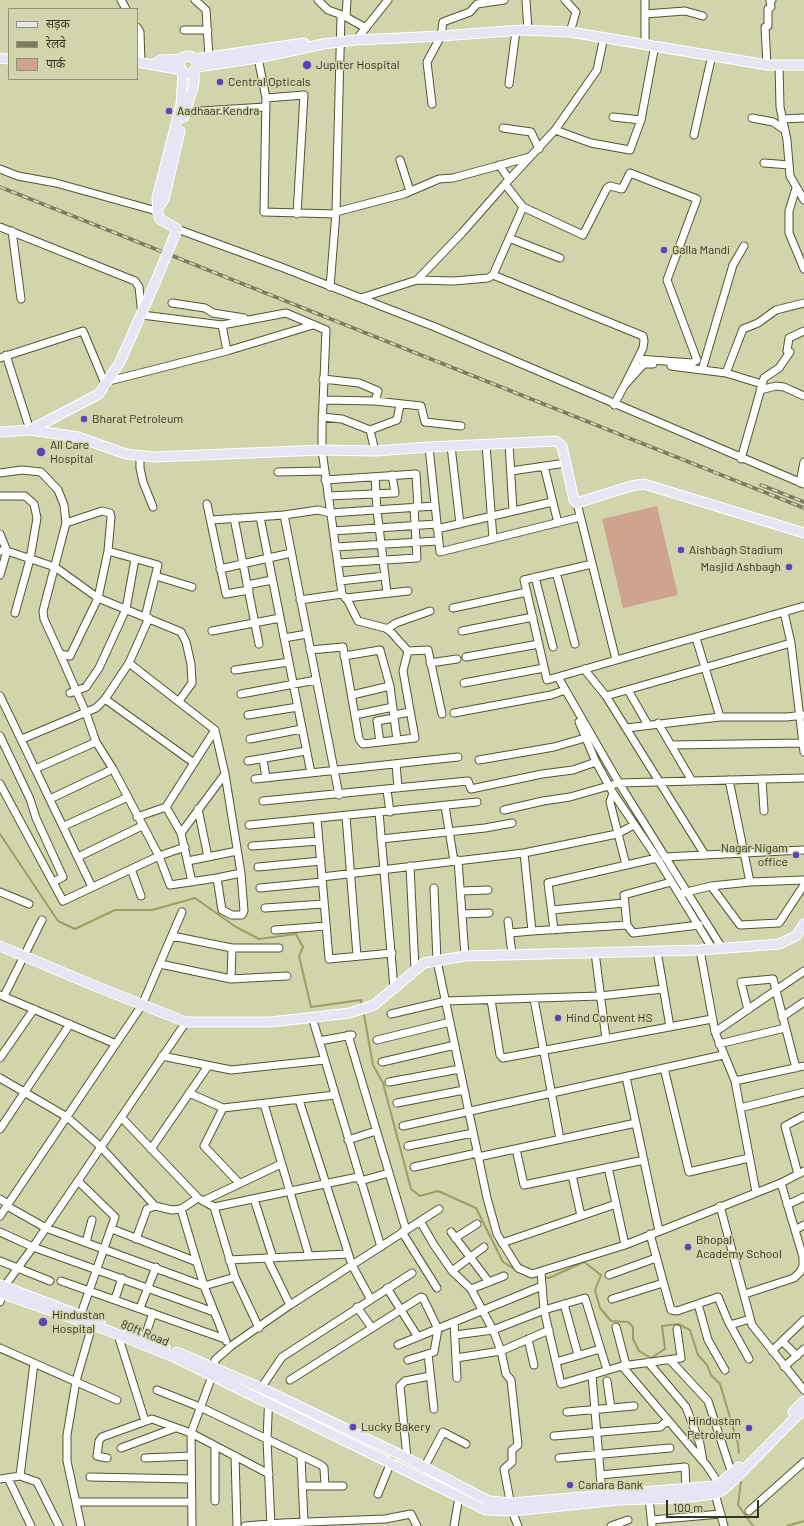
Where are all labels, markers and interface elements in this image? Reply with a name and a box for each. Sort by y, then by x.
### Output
legend [8,8,138,80]
text: सड़क [46,16,70,30]
text: रेलवे [46,36,66,50]
text: पार्क [46,56,65,70]
place label: Jupiter Hospital [316,58,399,72]
marker: Jupiter Hospital [301,59,313,71]
place label: Central Opticals [228,75,311,89]
marker: Central Opticals [215,77,225,87]
place label: Aadhaar Kendra [177,104,259,118]
marker: Aadhaar Kendra [164,106,174,116]
place label: Galla Mandi [672,243,730,257]
marker: Galla Mandi [659,245,669,255]
place label: Bharat Petroleum [92,412,183,426]
marker: Bharat Petroleum [79,414,89,424]
place label: All Care Hospital [50,438,93,466]
marker: All Care Hospital [35,446,47,458]
place label: Aishbagh Stadium [689,543,783,557]
marker: Aishbagh Stadium [676,545,686,555]
place label: Masjid Ashbagh [700,560,781,574]
marker: Masjid Ashbagh [784,562,794,572]
place label: Nagar Nigam office [721,841,788,869]
marker: Nagar Nigam office [791,850,801,860]
place label: Hind Convent HS [566,1011,652,1025]
marker: Hind Convent HS [553,1013,563,1023]
place label: Bhopal Academy School [696,1233,782,1261]
marker: Bhopal Academy School [683,1242,693,1252]
place label: Hindustan Hospital [52,1308,105,1336]
marker: Hindustan Hospital [37,1316,49,1328]
street label: 80ft Road [119,1317,171,1349]
place label: Hindustan Petroleum [687,1414,741,1442]
place label: Lucky Bakery [361,1420,430,1434]
marker: Lucky Bakery [348,1422,358,1432]
marker: Hindustan Petroleum [744,1423,754,1433]
place label: Canara Bank [578,1478,643,1492]
marker: Canara Bank [565,1480,575,1490]
scale bar [668,1492,761,1518]
text: 100 m [673,1500,703,1514]

